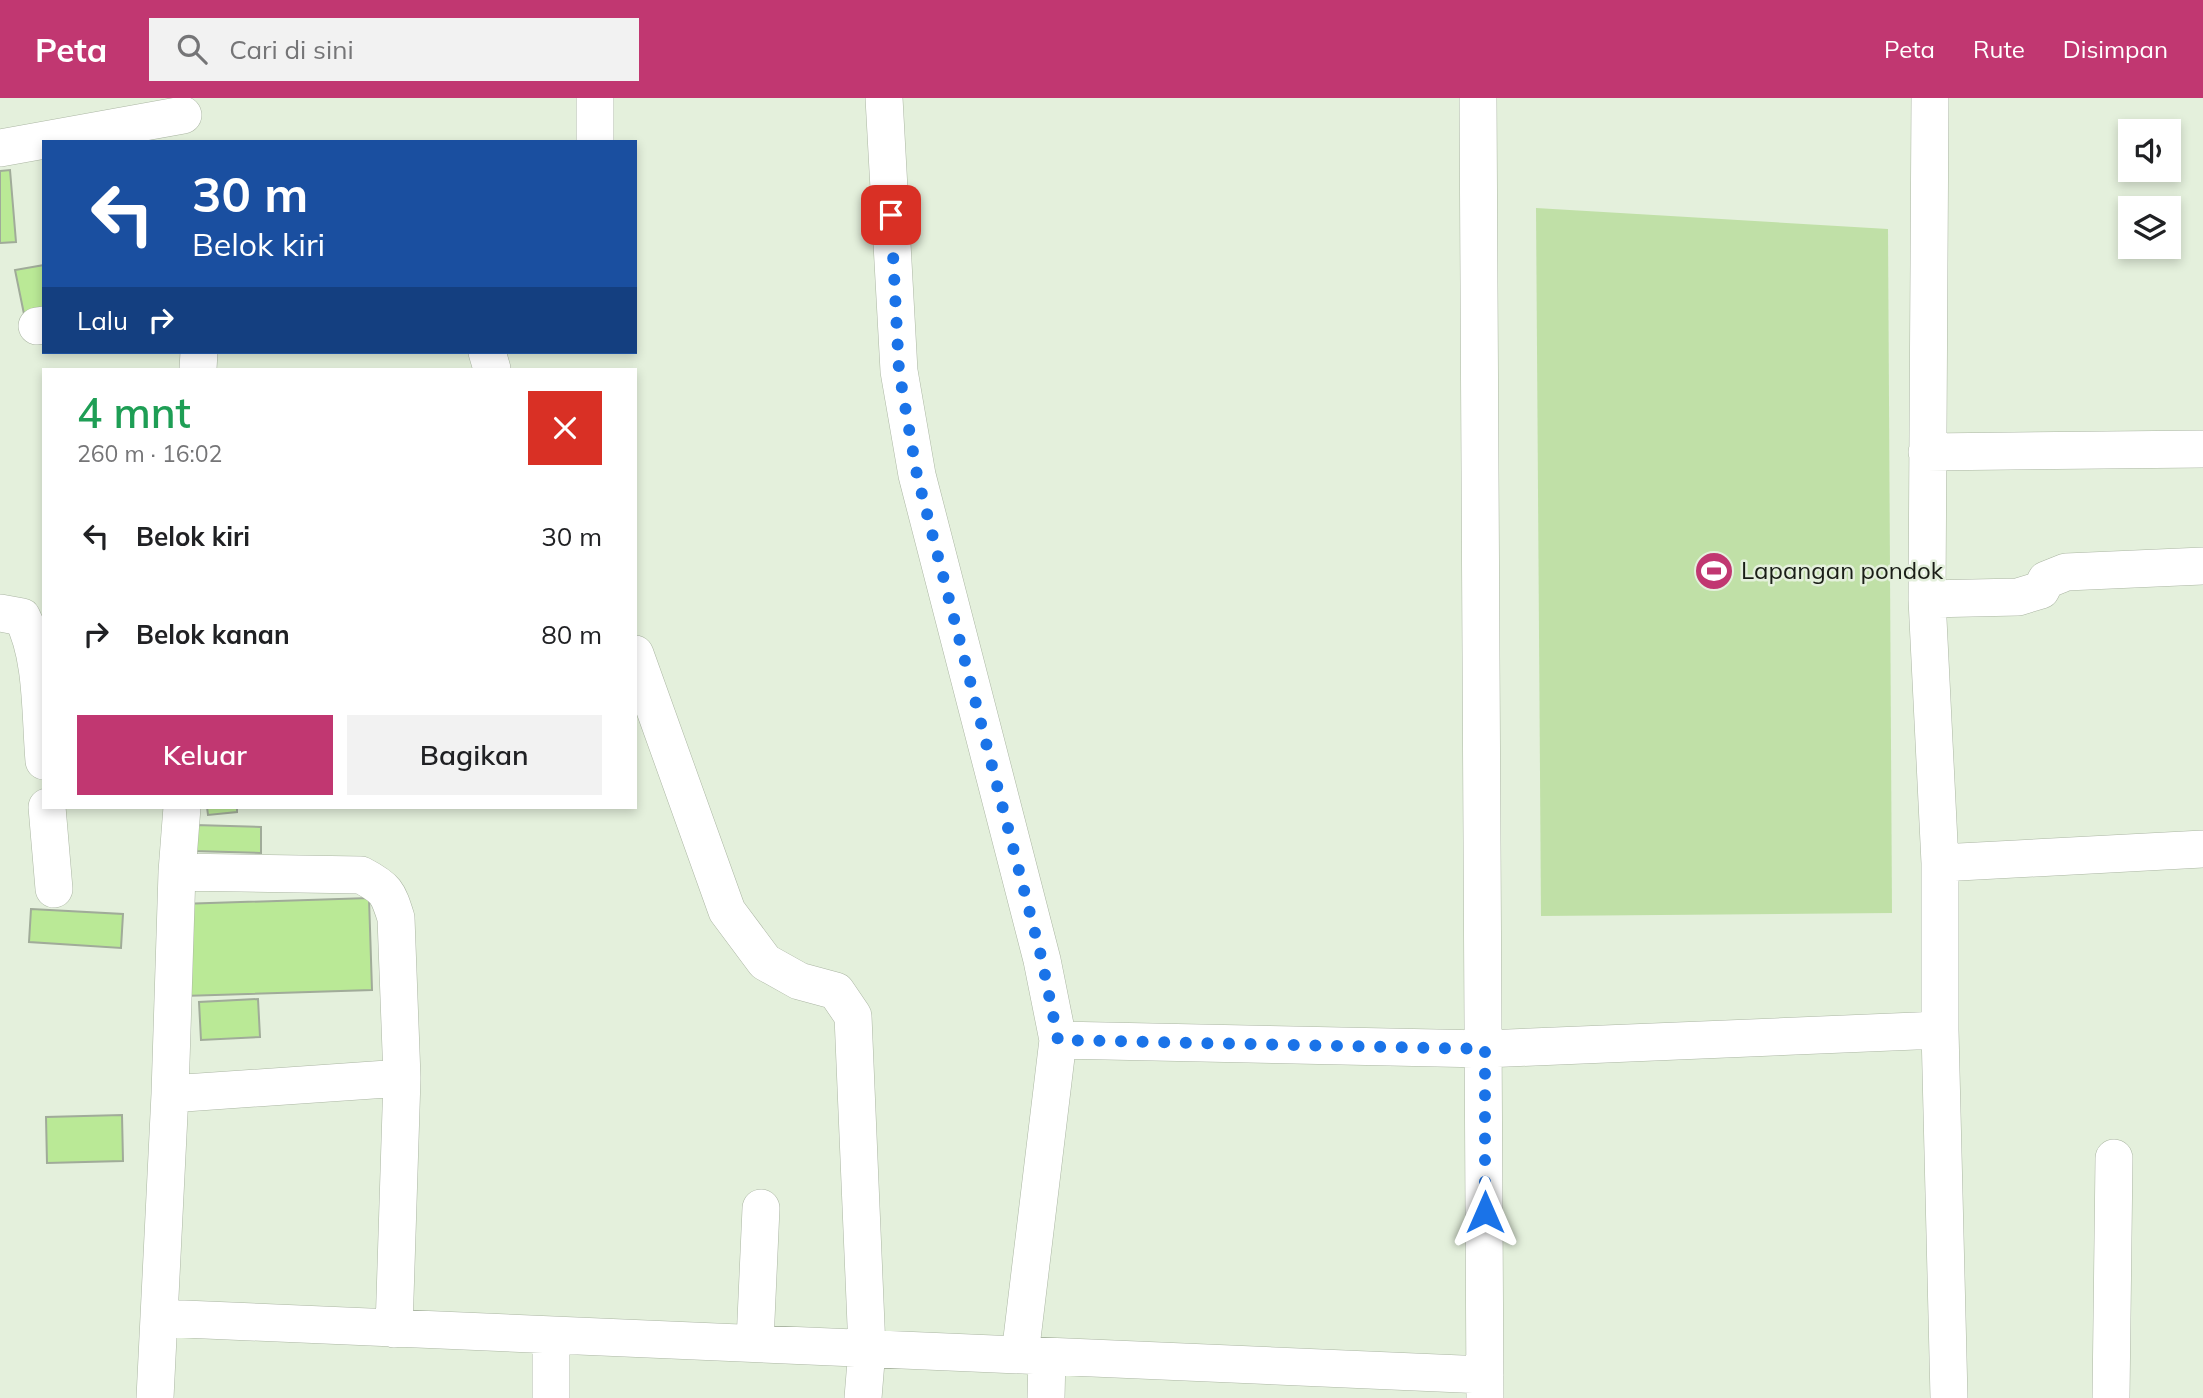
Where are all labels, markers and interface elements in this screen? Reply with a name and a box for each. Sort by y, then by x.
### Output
search box [149,18,639,81]
text: Peta [35,29,107,70]
icon: search [173,30,211,68]
text: Cari di sini [229,33,354,66]
text: Peta [1884,34,1935,64]
text: Rute [1973,34,2025,64]
text: Disimpan [2063,34,2168,64]
map controls [2118,119,2181,259]
button: sound [2118,119,2181,182]
text: 30 m [192,163,308,224]
icon: left [77,168,168,259]
pin [861,185,921,245]
icon: arrive [872,196,910,234]
button: layers [2118,196,2181,259]
text: Belok kiri [192,224,325,264]
icon: right [142,301,180,339]
text: Lalu [77,304,128,337]
text: 4 mnt [77,386,191,439]
button: close [528,391,602,465]
text: 260 m · 16:02 [77,439,222,468]
icon: left [77,517,115,555]
text: Belok kiri [136,520,250,553]
text: 30 m [541,520,602,553]
sports icon: Lapangan pondok [1693,550,1735,592]
place label: Lapangan pondok [1741,555,1944,585]
icon: right [77,615,115,653]
text: Belok kanan [136,618,290,651]
text: 80 m [541,618,602,651]
button: Keluar [77,715,333,795]
button: Bagikan [347,715,602,795]
position arrow [1448,1175,1522,1249]

